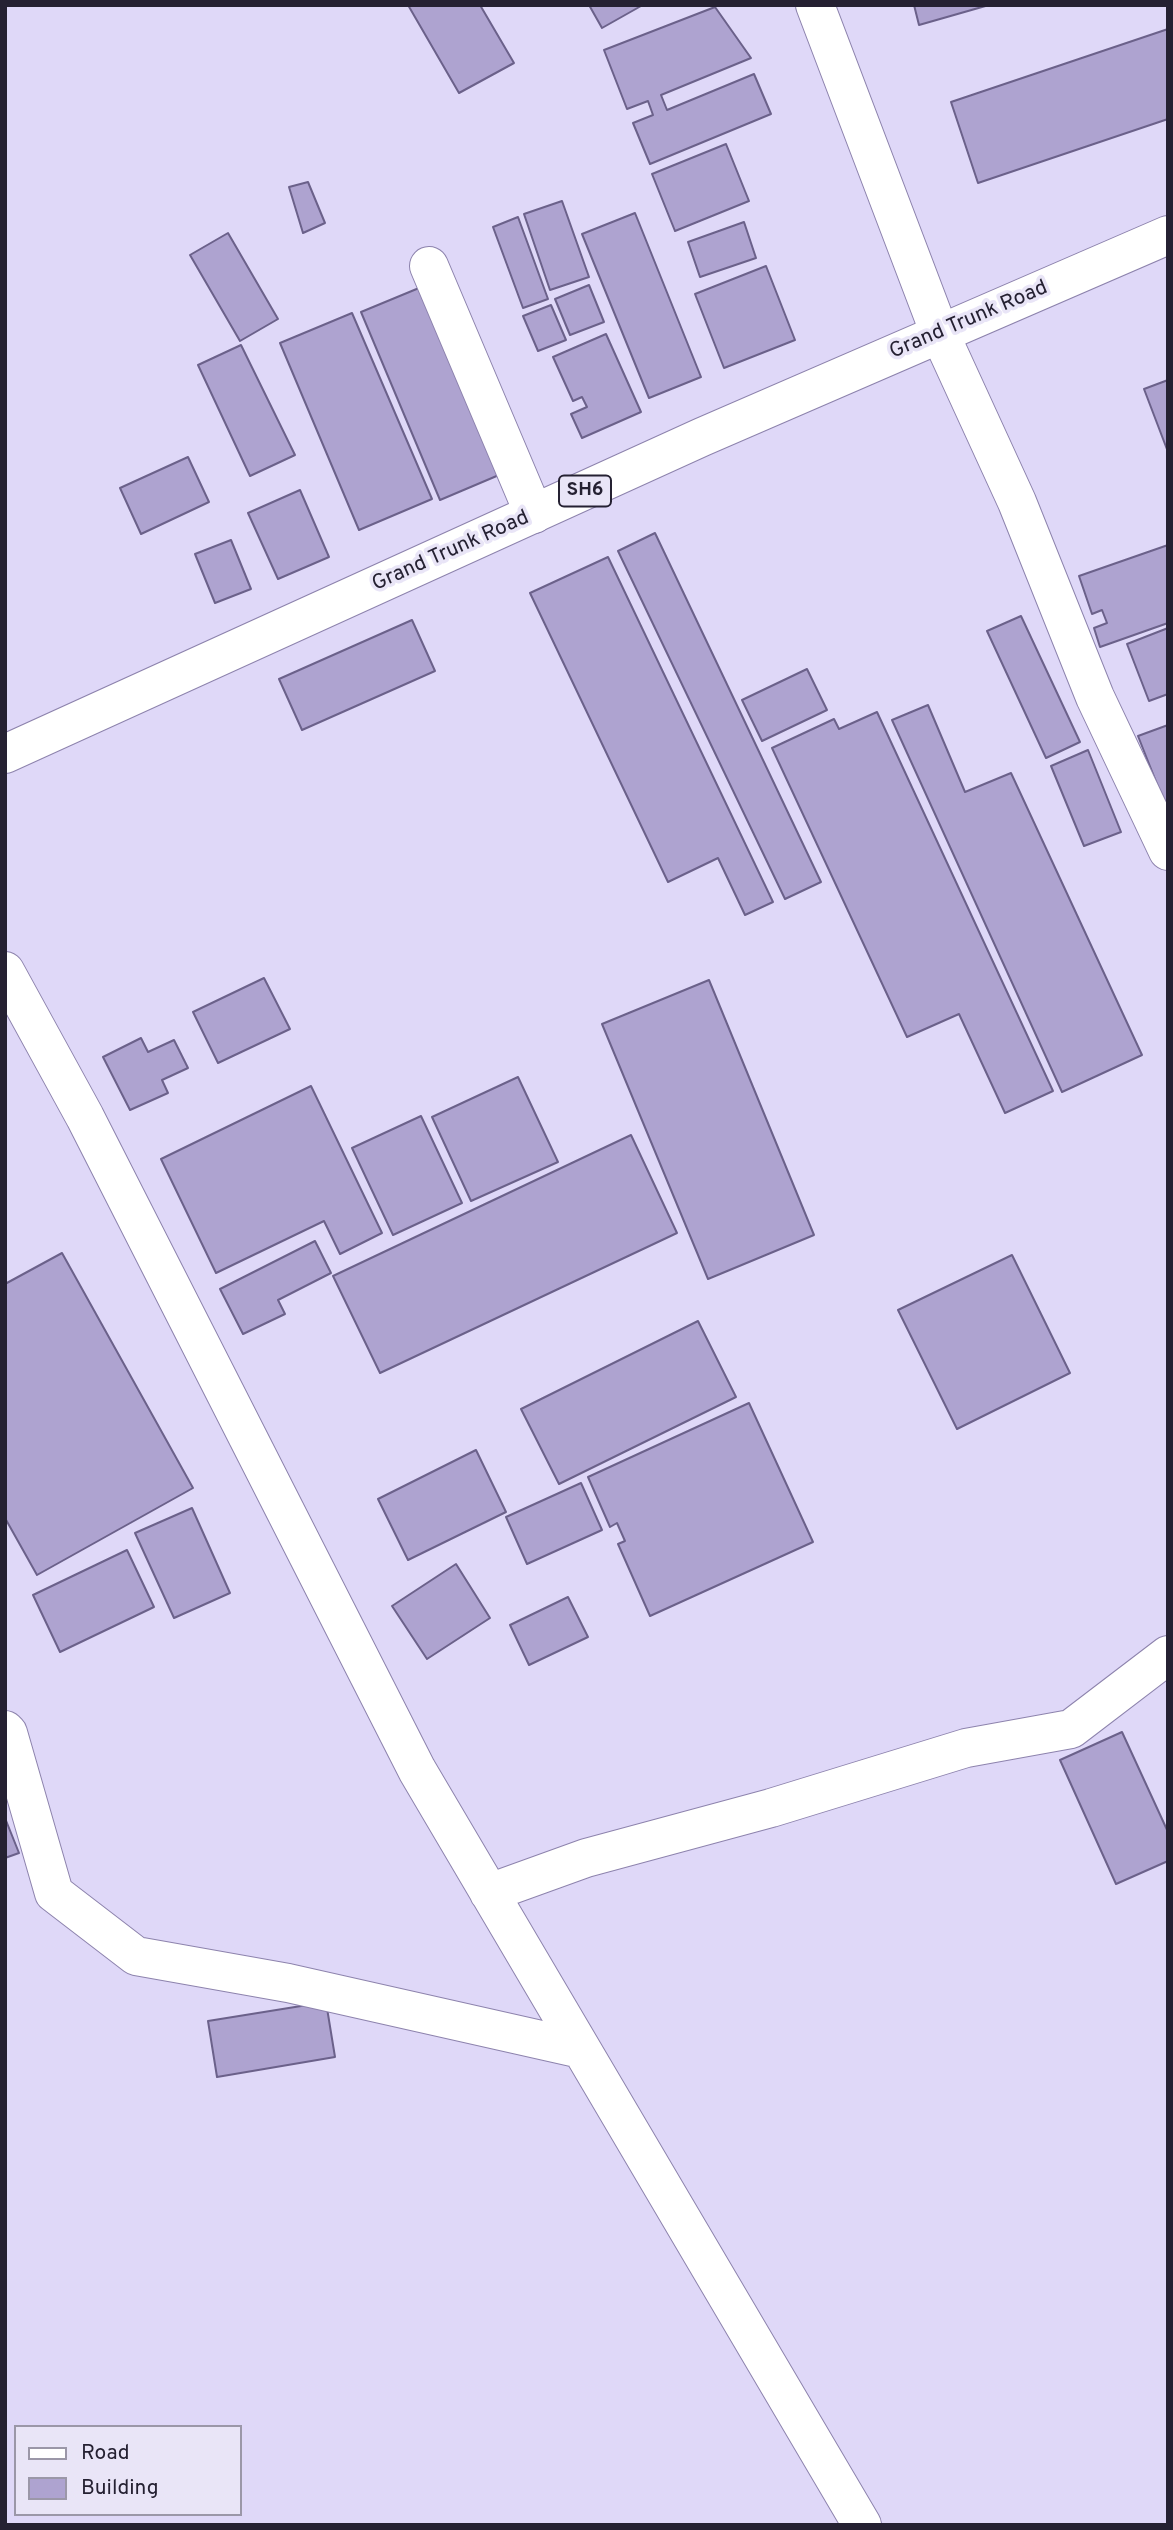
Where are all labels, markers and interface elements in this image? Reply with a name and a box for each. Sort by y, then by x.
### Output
street label: Grand Trunk Road [886,276,1052,366]
road number: SH6 [559,476,611,506]
street label: Grand Trunk Road [369,506,533,598]
legend [14,2425,242,2516]
text: Road [81,2440,130,2467]
text: Building [81,2475,159,2502]

